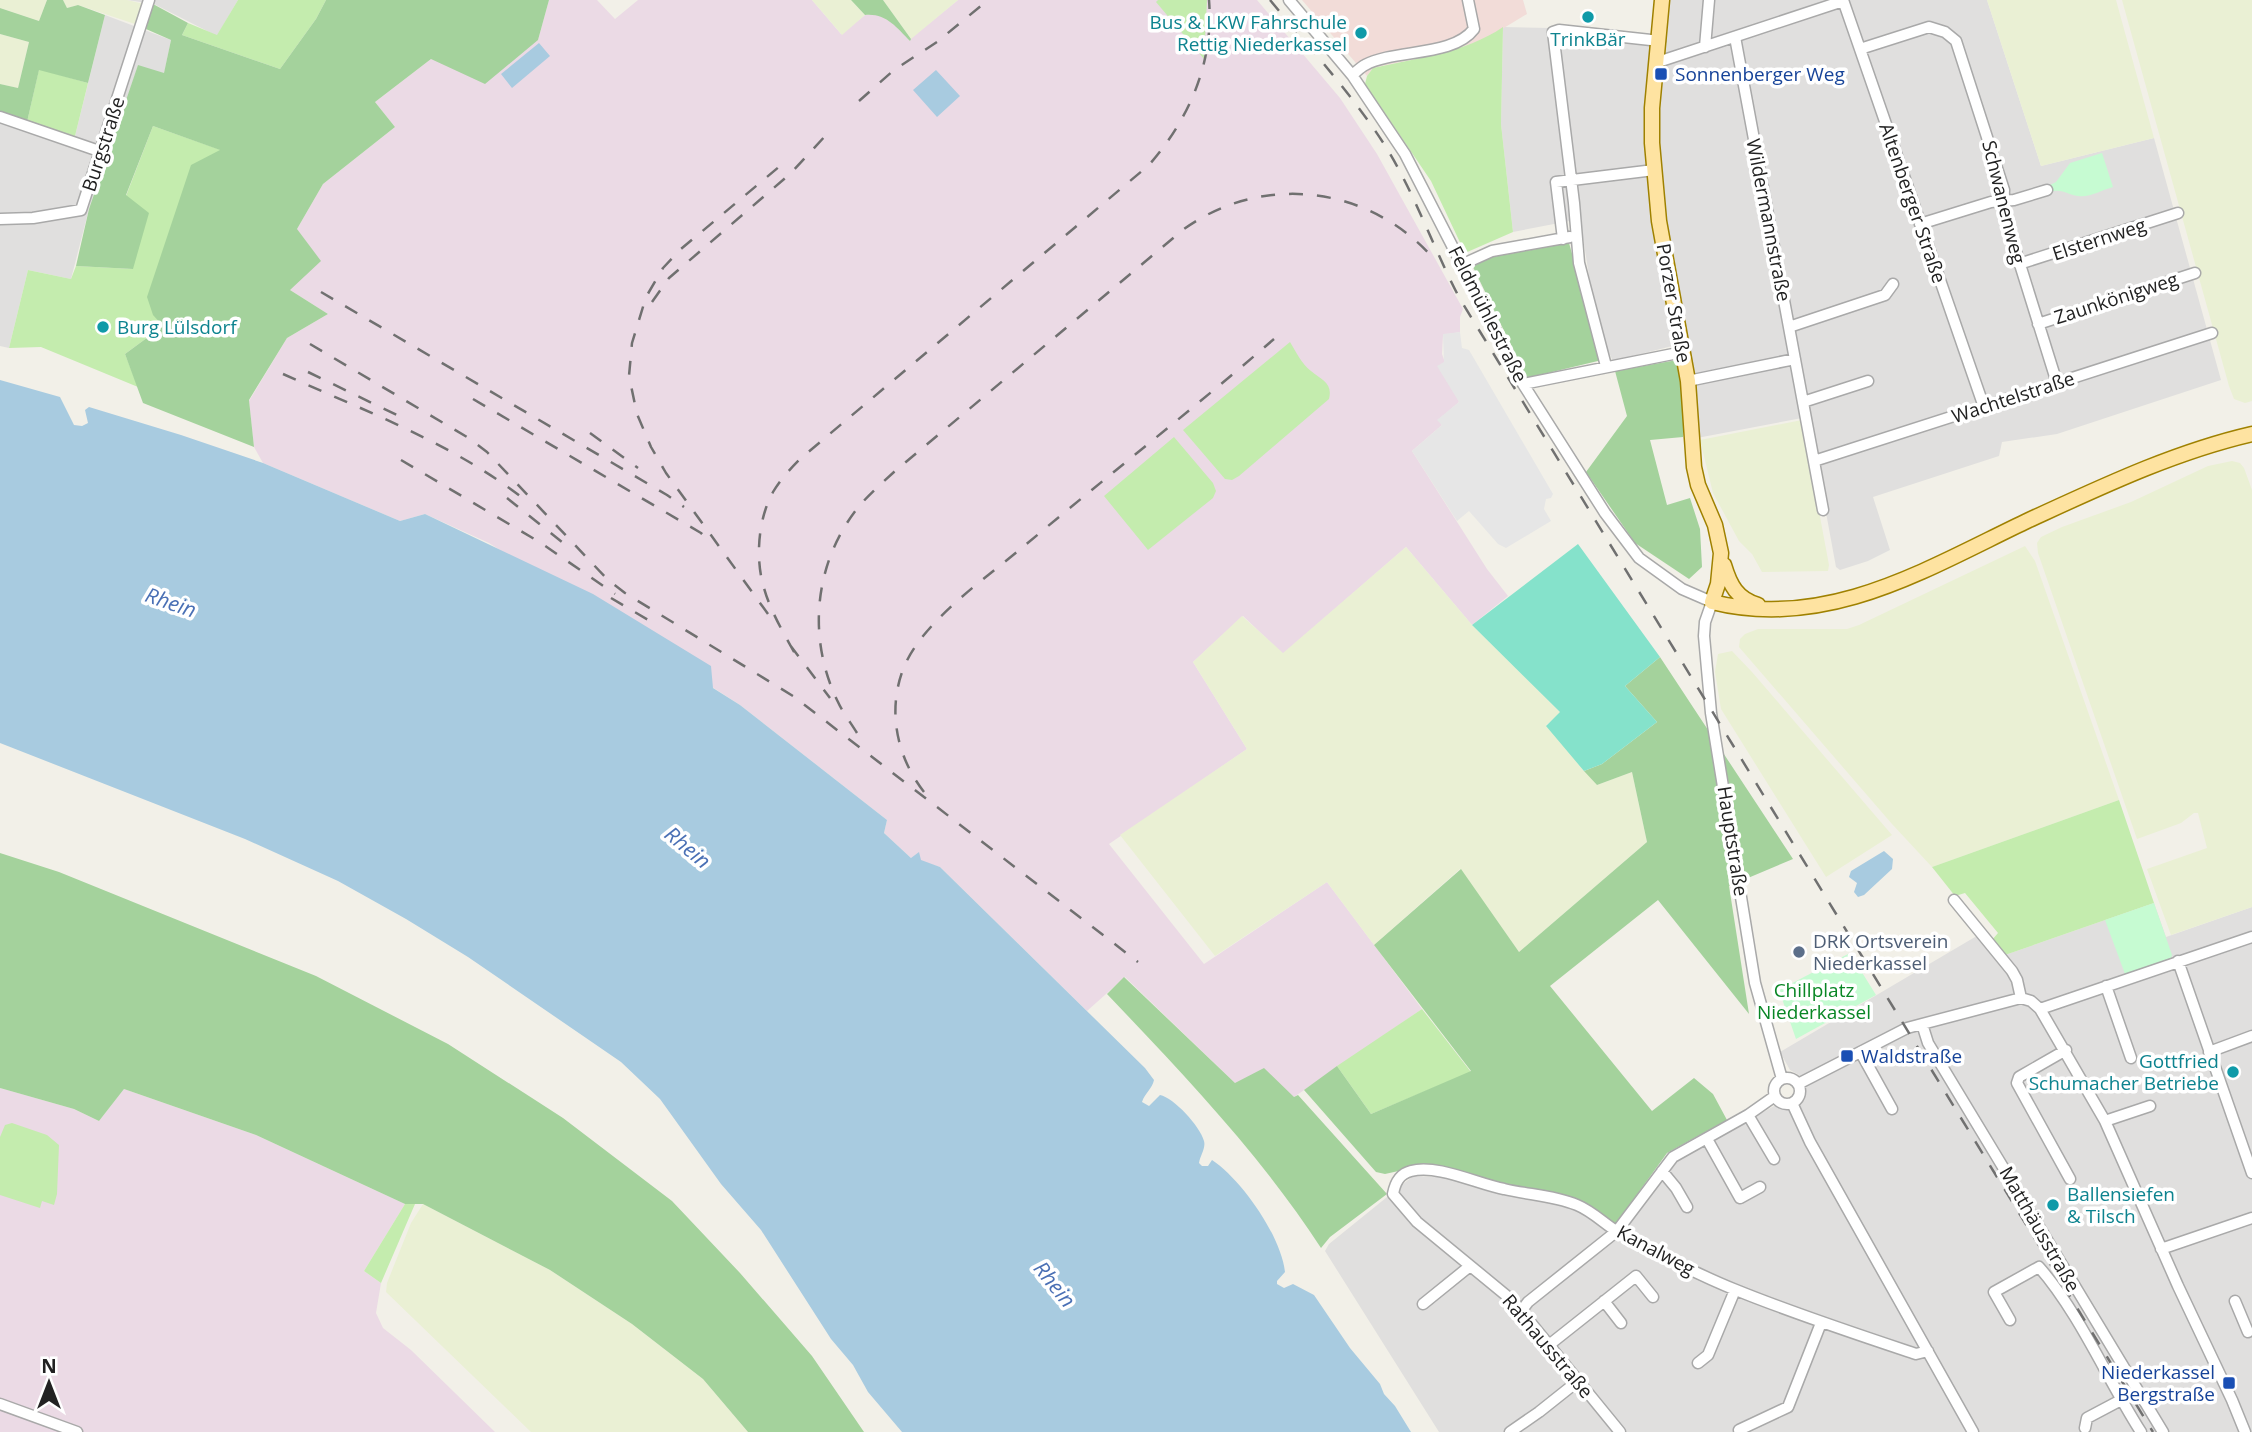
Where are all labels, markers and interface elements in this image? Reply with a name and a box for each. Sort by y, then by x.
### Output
place label: Bus & LKW Fahrschule Rettig Niederkassel [1150,9,1347,57]
marker: TrinkBär [1580,9,1596,25]
marker: Bus & LKW Fahrschule Rettig Niederkassel [1353,25,1369,41]
place label: TrinkBär [1550,26,1626,52]
place label: Sonnenberger Weg [1675,61,1845,87]
marker: Sonnenberger Weg [1653,66,1669,82]
street label: Burgstraße [75,93,131,195]
street label: Altenberger Straße [1873,119,1953,287]
street label: Wildermannstraße [1740,136,1798,304]
street label: Schwanenweg [1976,138,2032,266]
street label: Elsternweg [2049,212,2149,266]
street label: Feldmühlestraße [1442,241,1534,387]
street label: Porzer Straße [1651,241,1697,365]
street label: Zaunkönigweg [2051,266,2181,330]
place label: Burg Lülsdorf [117,314,238,340]
marker: Burg Lülsdorf [95,319,111,335]
street label: Wachtelstraße [1948,365,2078,429]
water label: Rhein [142,580,200,624]
street label: Hauptstraße [1711,784,1755,898]
water label: Rhein [659,820,717,874]
place label: DRK Ortsverein Niederkassel [1813,928,1949,976]
marker: DRK Ortsverein Niederkassel [1791,944,1807,960]
park label: Chillplatz Niederkassel [1757,977,1871,1025]
place label: Waldstraße [1861,1043,1962,1069]
marker: Waldstraße [1839,1048,1855,1064]
place label: Gottfried Schumacher Betriebe [2029,1048,2219,1096]
marker: Gottfried Schumacher Betriebe [2225,1064,2241,1080]
street label: Matthäusstraße [1994,1162,2086,1296]
place label: Ballensiefen & Tilsch [2067,1181,2175,1229]
marker: Ballensiefen & Tilsch [2045,1197,2061,1213]
street label: Kanalweg [1612,1219,1700,1281]
water label: Rhein [1028,1255,1082,1313]
street label: Rathausstraße [1497,1288,1599,1404]
north arrow [14,1348,84,1418]
text: N [41,1353,57,1379]
place label: Niederkassel Bergstraße [2101,1359,2215,1407]
marker: Niederkassel Bergstraße [2221,1375,2237,1391]

